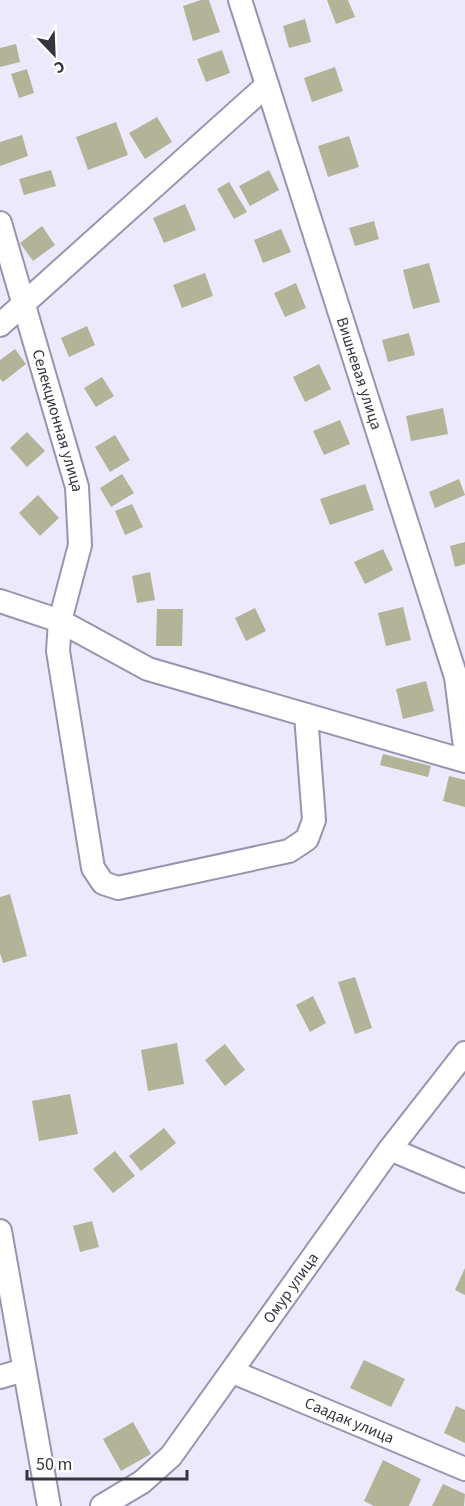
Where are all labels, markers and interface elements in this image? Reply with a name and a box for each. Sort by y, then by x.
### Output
north arrow [24,24,84,84]
text: С [51,55,68,79]
street label: Вишневая улица [331,314,387,433]
street label: Селекционная улица [26,347,88,492]
street label: Омур улица [258,1248,324,1328]
street label: Саадак улица [301,1392,397,1449]
scale bar [27,1443,188,1481]
text: 50 m [36,1452,72,1477]

